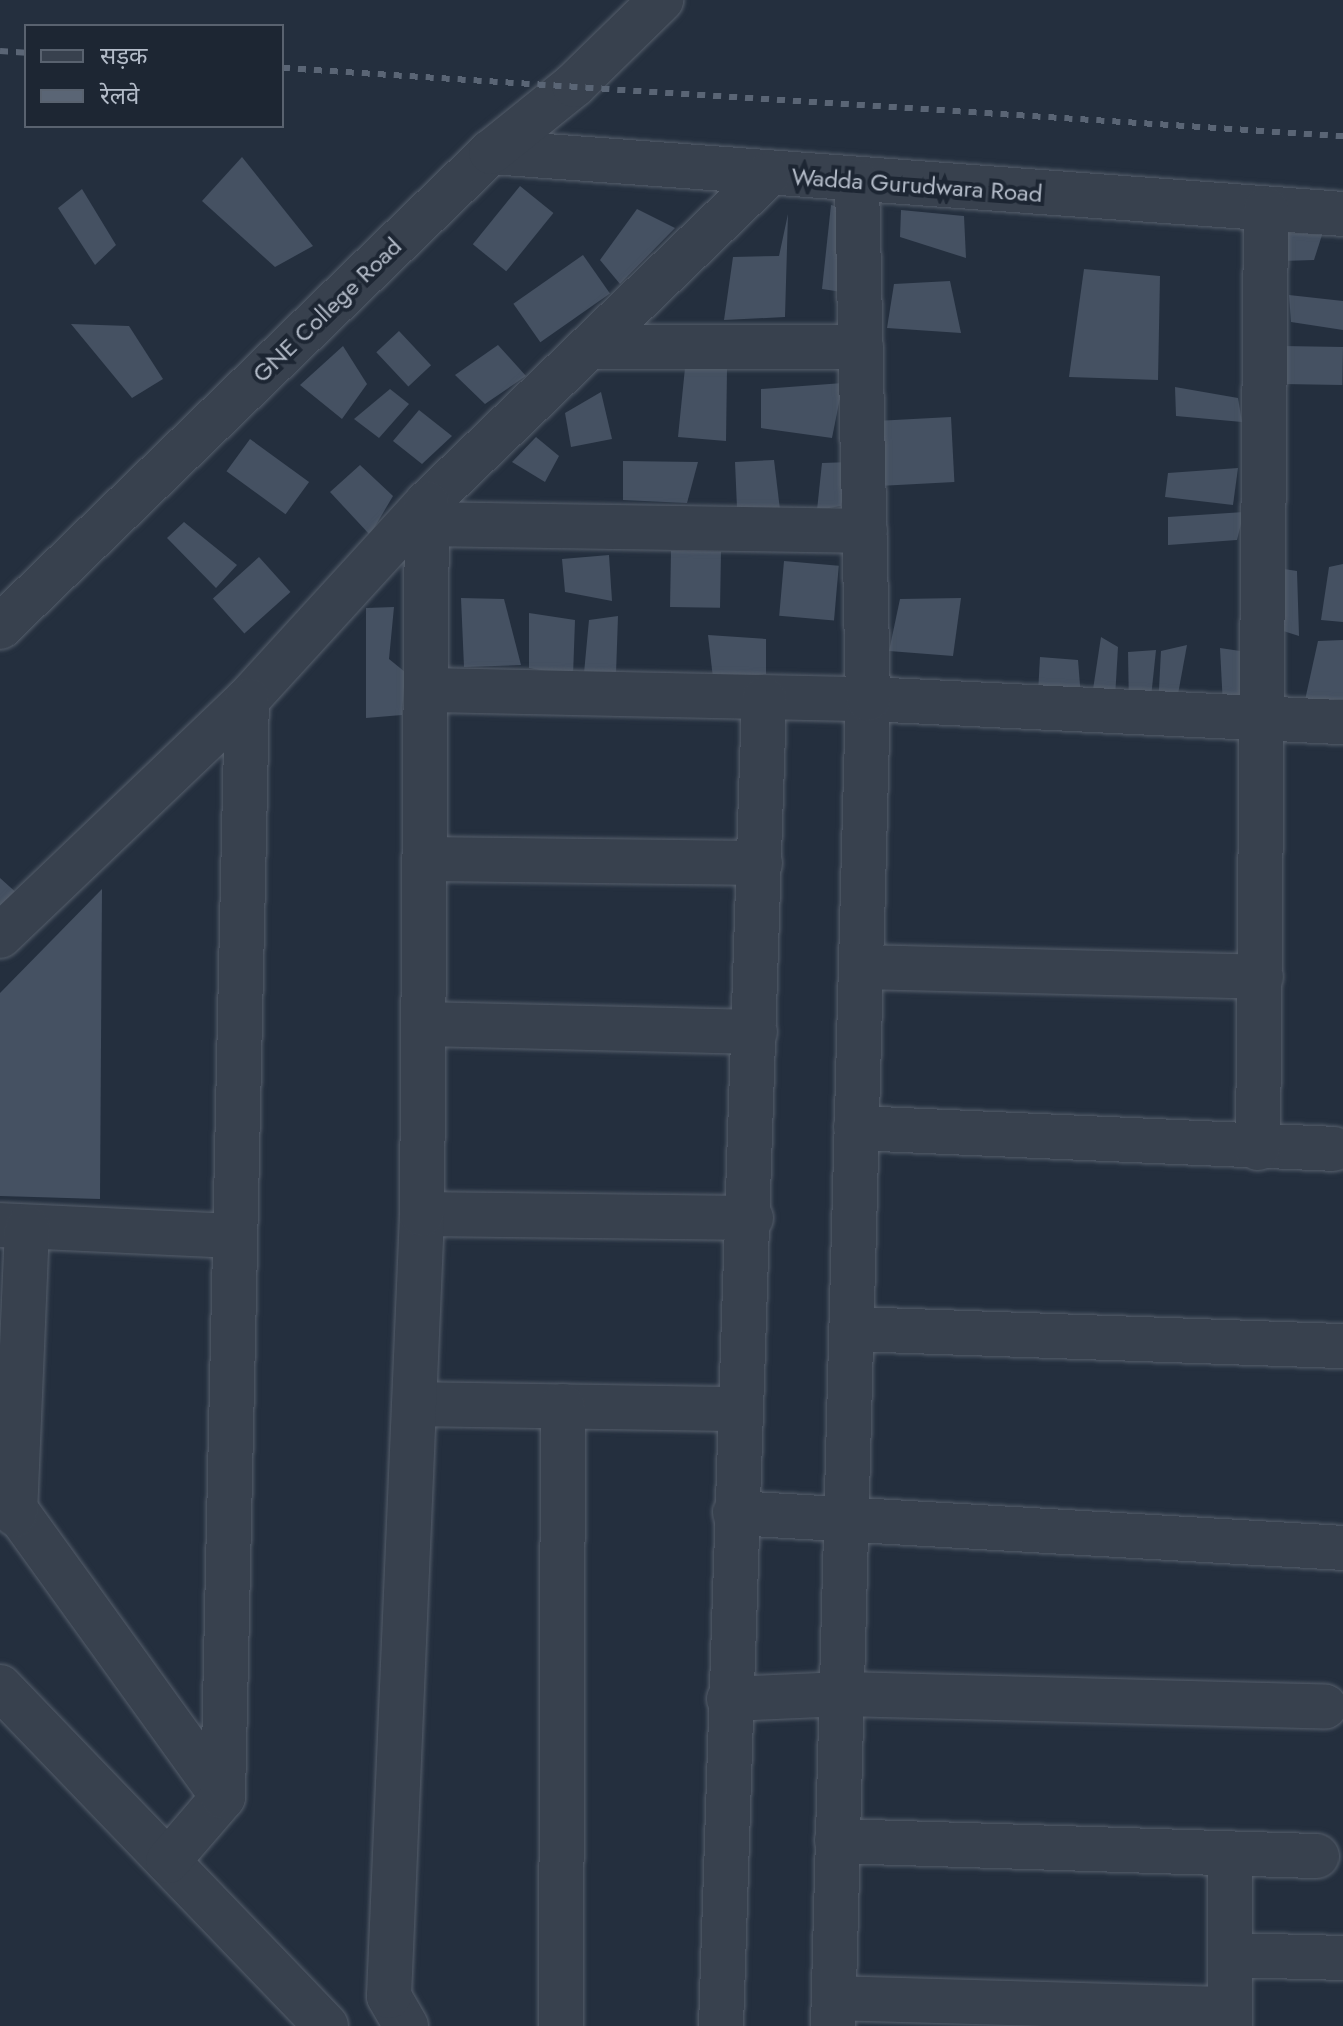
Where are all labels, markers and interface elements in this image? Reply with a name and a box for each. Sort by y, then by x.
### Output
legend [24,24,284,128]
text: सड़क [100,38,148,73]
text: रेलवे [100,78,139,113]
street label: Wadda Gurudwara Road [791,162,1043,208]
street label: GNE College Road [247,232,407,388]

